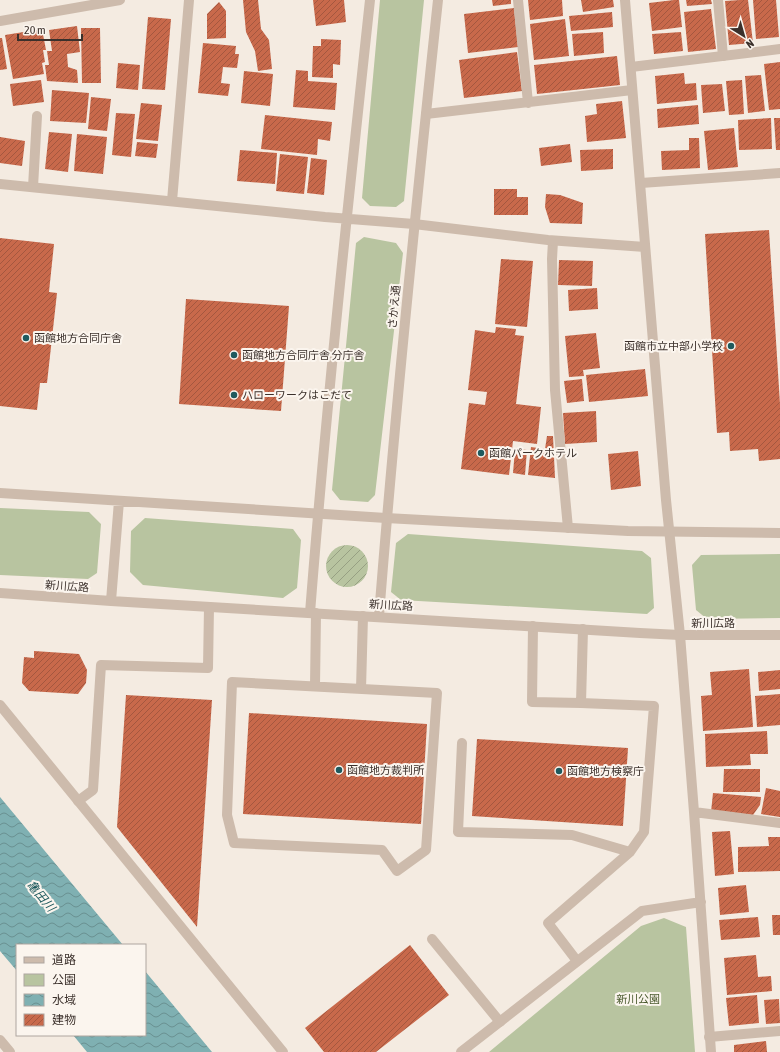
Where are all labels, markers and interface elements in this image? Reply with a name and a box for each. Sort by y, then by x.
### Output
scale bar [18,16,82,42]
north arrow [724,16,764,56]
text: 20 m [24,23,46,37]
text: N [744,37,756,51]
street label: さかえ通 [386,285,402,329]
place label: 函館地方合同庁舎 [34,332,122,344]
marker: 函館地方合同庁舎 [21,333,31,343]
place label: 函館市立中部小学校 [624,340,723,352]
marker: 函館市立中部小学校 [726,341,736,351]
place label: 函館地方合同庁舎 分庁舎 [242,349,365,361]
marker: 函館地方合同庁舎 分庁舎 [229,350,239,360]
place label: ハローワークはこだて [242,389,352,401]
marker: ハローワークはこだて [229,390,239,400]
place label: 函館パークホテル [489,447,577,459]
marker: 函館パークホテル [476,448,486,458]
street label: 新川広路 [45,578,89,594]
street label: 新川広路 [369,598,413,612]
street label: 新川広路 [691,617,735,629]
place label: 函館地方裁判所 [347,764,425,776]
marker: 函館地方裁判所 [334,765,344,775]
place label: 函館地方検察庁 [567,765,644,777]
marker: 函館地方検察庁 [554,766,564,776]
water label: 亀田川 [24,878,59,916]
legend [16,944,146,1036]
text: 道路 [52,953,76,967]
text: 公園 [52,973,76,987]
text: 水域 [52,993,76,1007]
park label: 新川公園 [616,993,660,1005]
text: 建物 [52,1013,76,1027]

